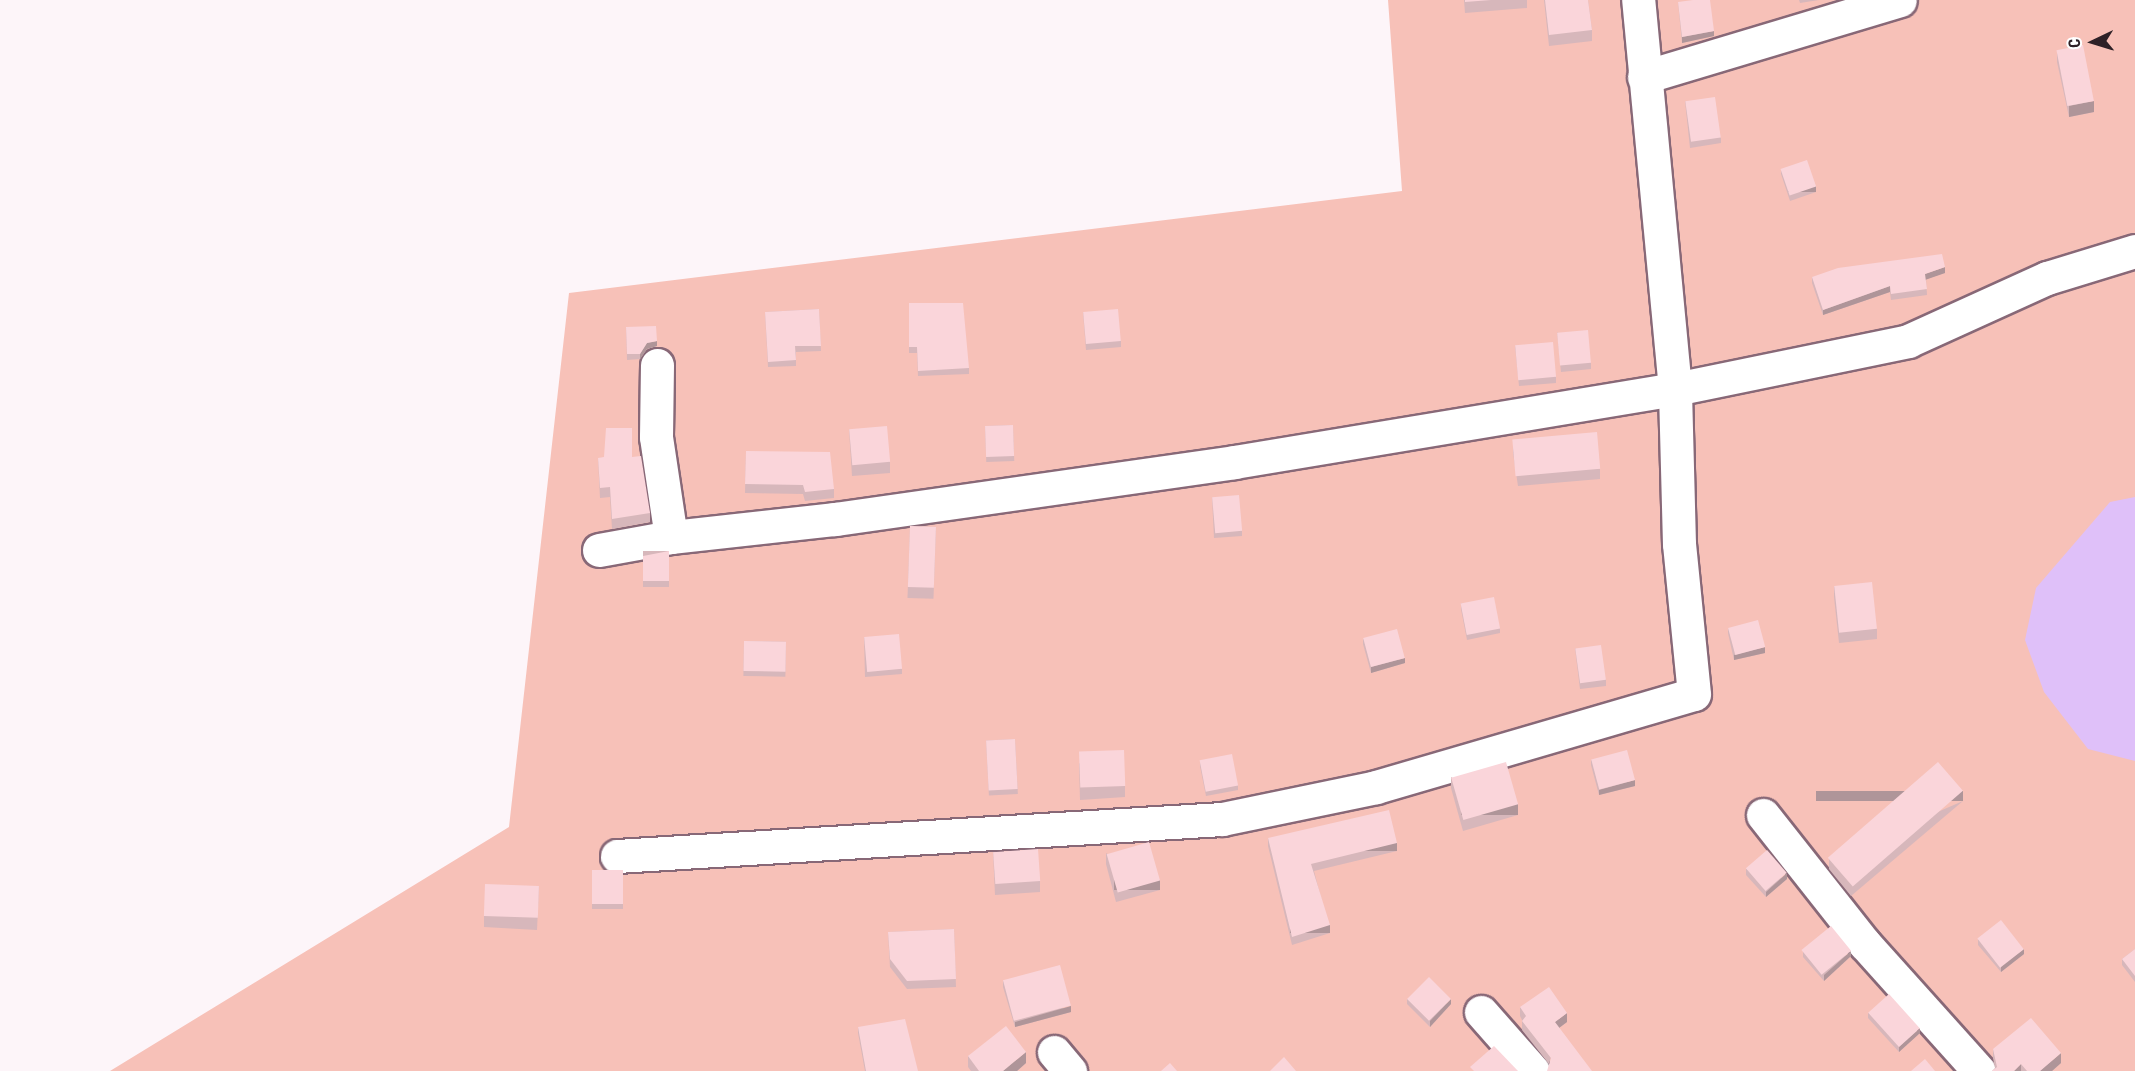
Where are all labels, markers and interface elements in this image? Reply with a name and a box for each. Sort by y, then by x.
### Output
north arrow [2063,12,2123,72]
text: С [2065,38,2084,49]

